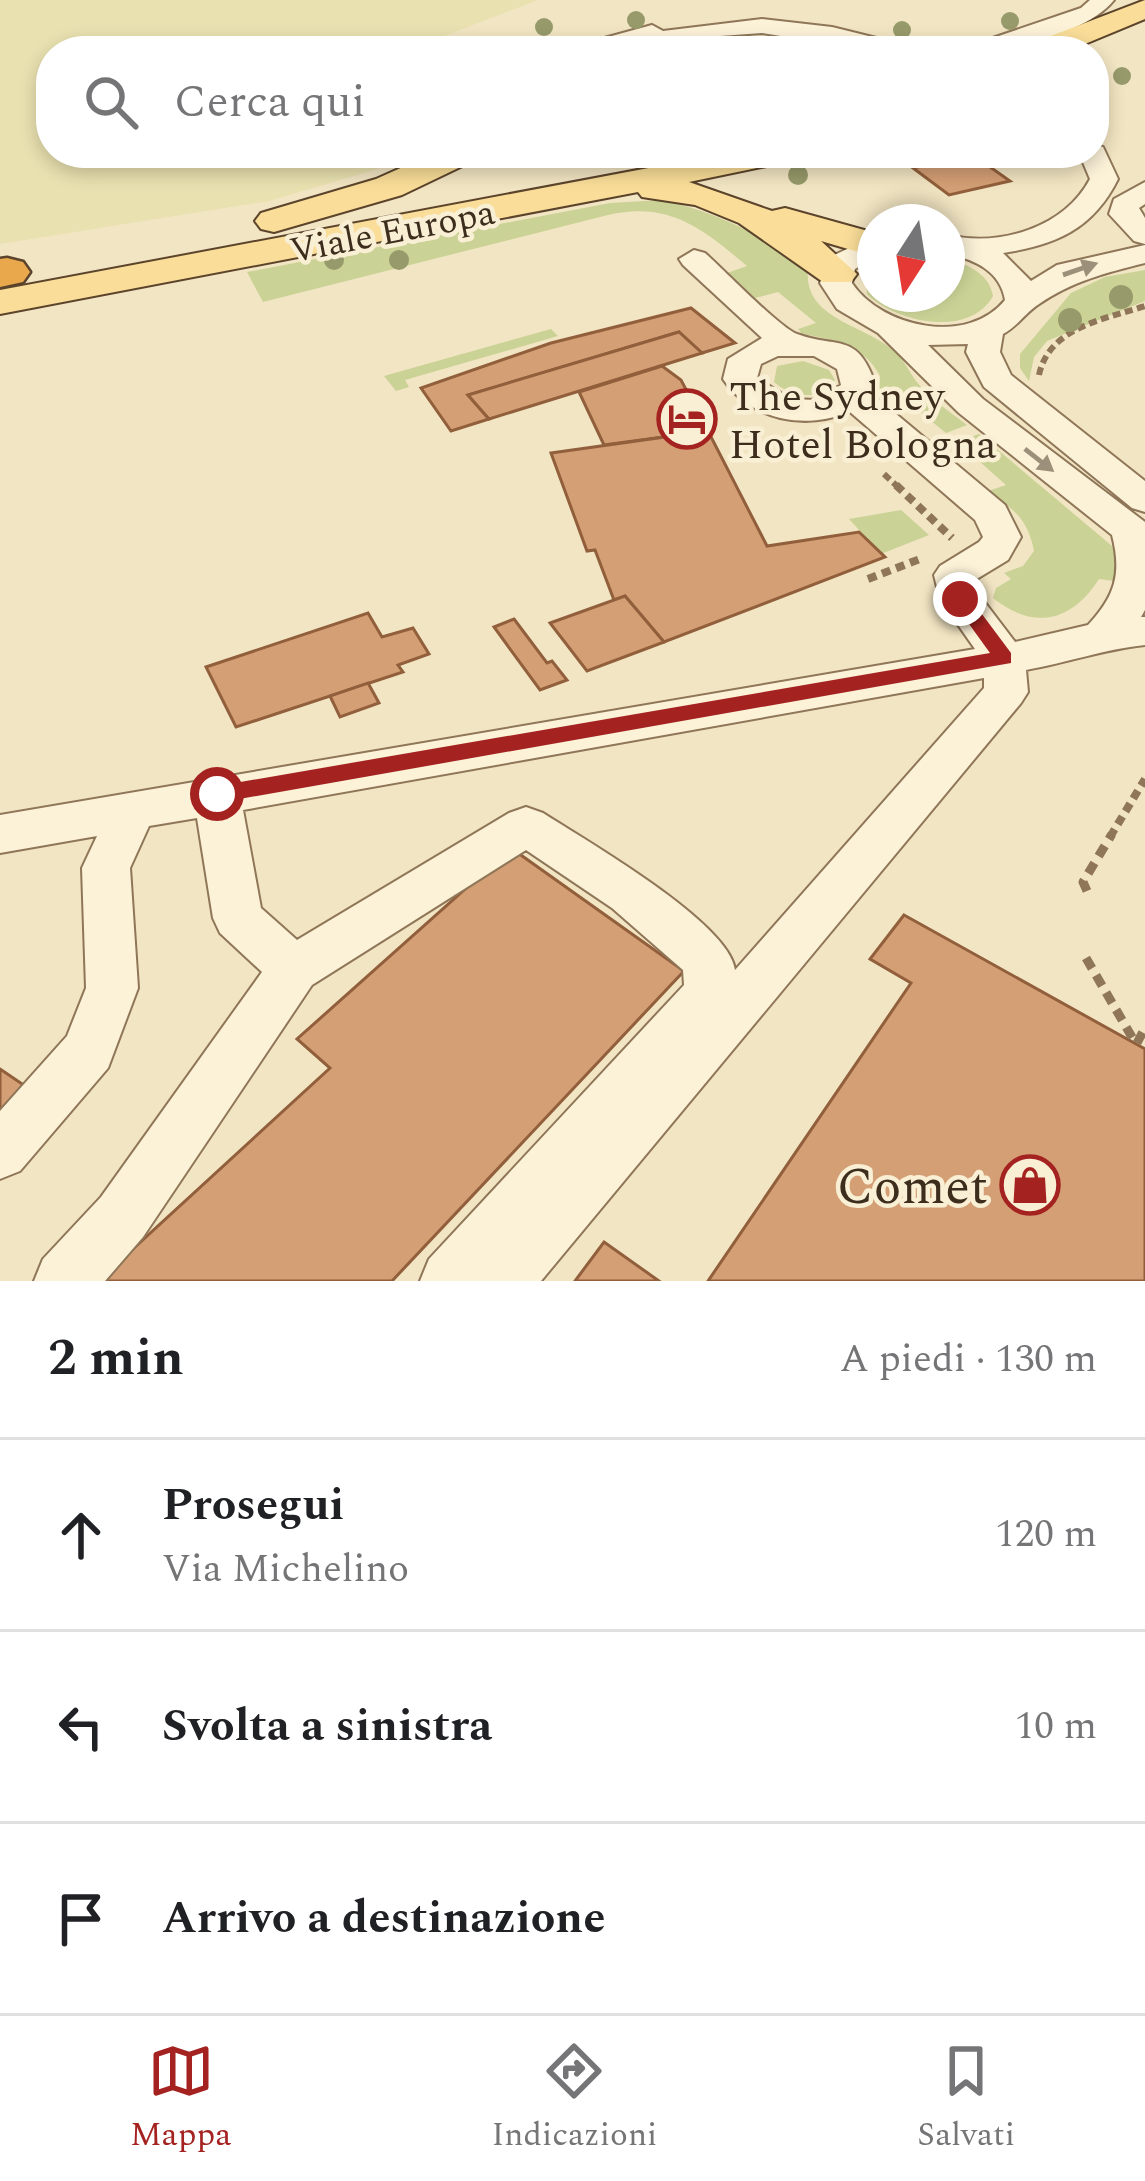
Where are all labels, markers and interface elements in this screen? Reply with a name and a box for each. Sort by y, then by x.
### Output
search box [36,36,1109,168]
text: Cerca qui [174,68,366,137]
icon: search [78,69,144,135]
street label: Viale Europa [285,186,500,279]
north arrow [857,204,965,312]
one-way arrow [1062,259,1098,277]
place label: The Sydney Hotel Bologna [729,366,997,477]
hotel icon: The Sydney Hotel Bologna [656,388,718,450]
one-way arrow [1023,447,1054,472]
route end [933,572,987,626]
route start [190,767,244,821]
place label: Comet [837,1149,988,1227]
shop icon: Comet [999,1154,1061,1216]
text: 2 min [48,1320,184,1398]
text: A piedi · 130 m [840,1330,1097,1389]
text: Prosegui [162,1471,344,1540]
icon: ahead [48,1502,114,1568]
text: 120 m [995,1505,1097,1564]
text: Via Michelino [162,1540,409,1599]
text: Svolta a sinistra [162,1692,492,1761]
icon: left [48,1694,114,1760]
text: 10 m [1015,1697,1097,1756]
text: Arrivo a destinazione [162,1884,605,1953]
icon: arrive [48,1886,114,1952]
tab: Mappa [130,2038,231,2160]
tab: Indicazioni [491,2038,657,2160]
tab: Salvati [917,2038,1015,2160]

